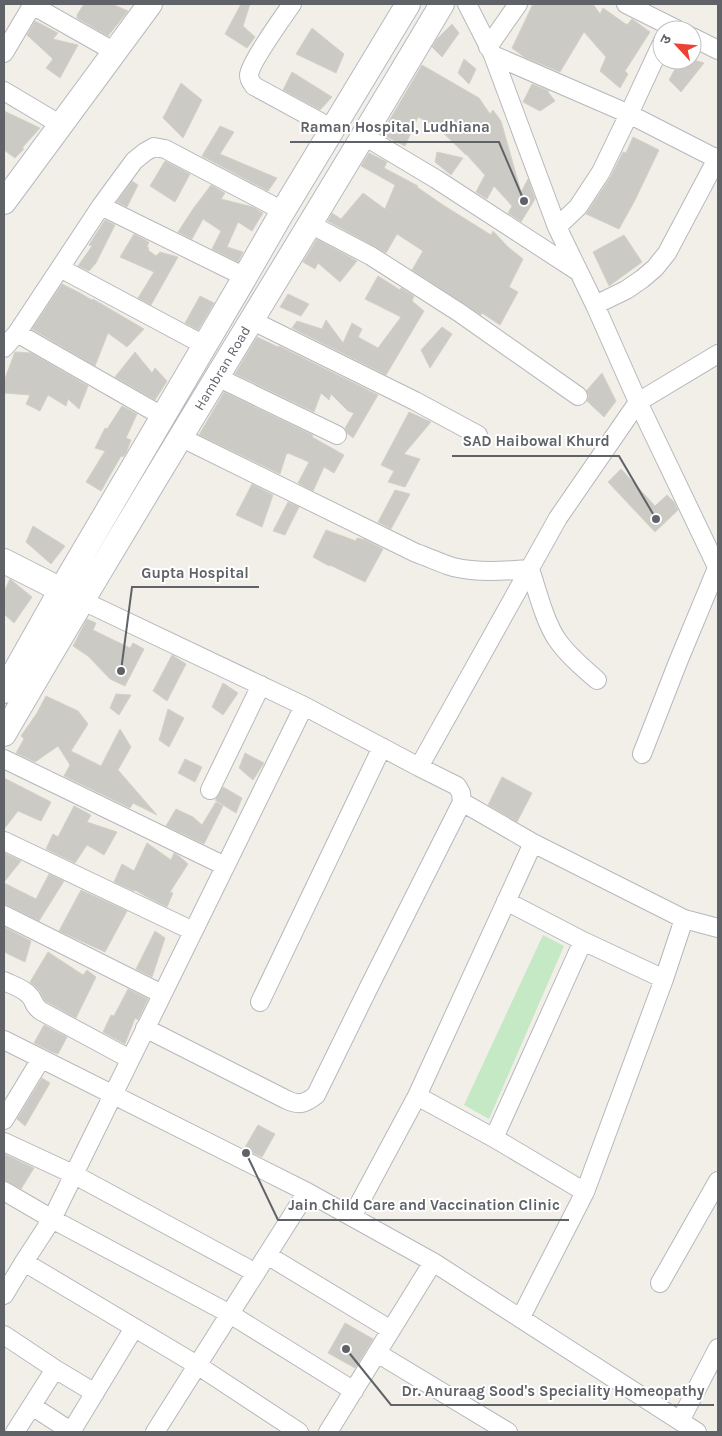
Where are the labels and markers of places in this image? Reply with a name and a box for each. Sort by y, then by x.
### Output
callout: Raman Hospital, Ludhiana [290,112,499,142]
callout: SAD Haibowal Khurd [452,426,619,456]
callout: Gupta Hospital [132,557,259,587]
callout: Jain Child Care and Vaccination Clinic [278,1190,569,1220]
callout: Dr. Anuraag Sood's Speciality Homeopathy [391,1375,714,1405]

